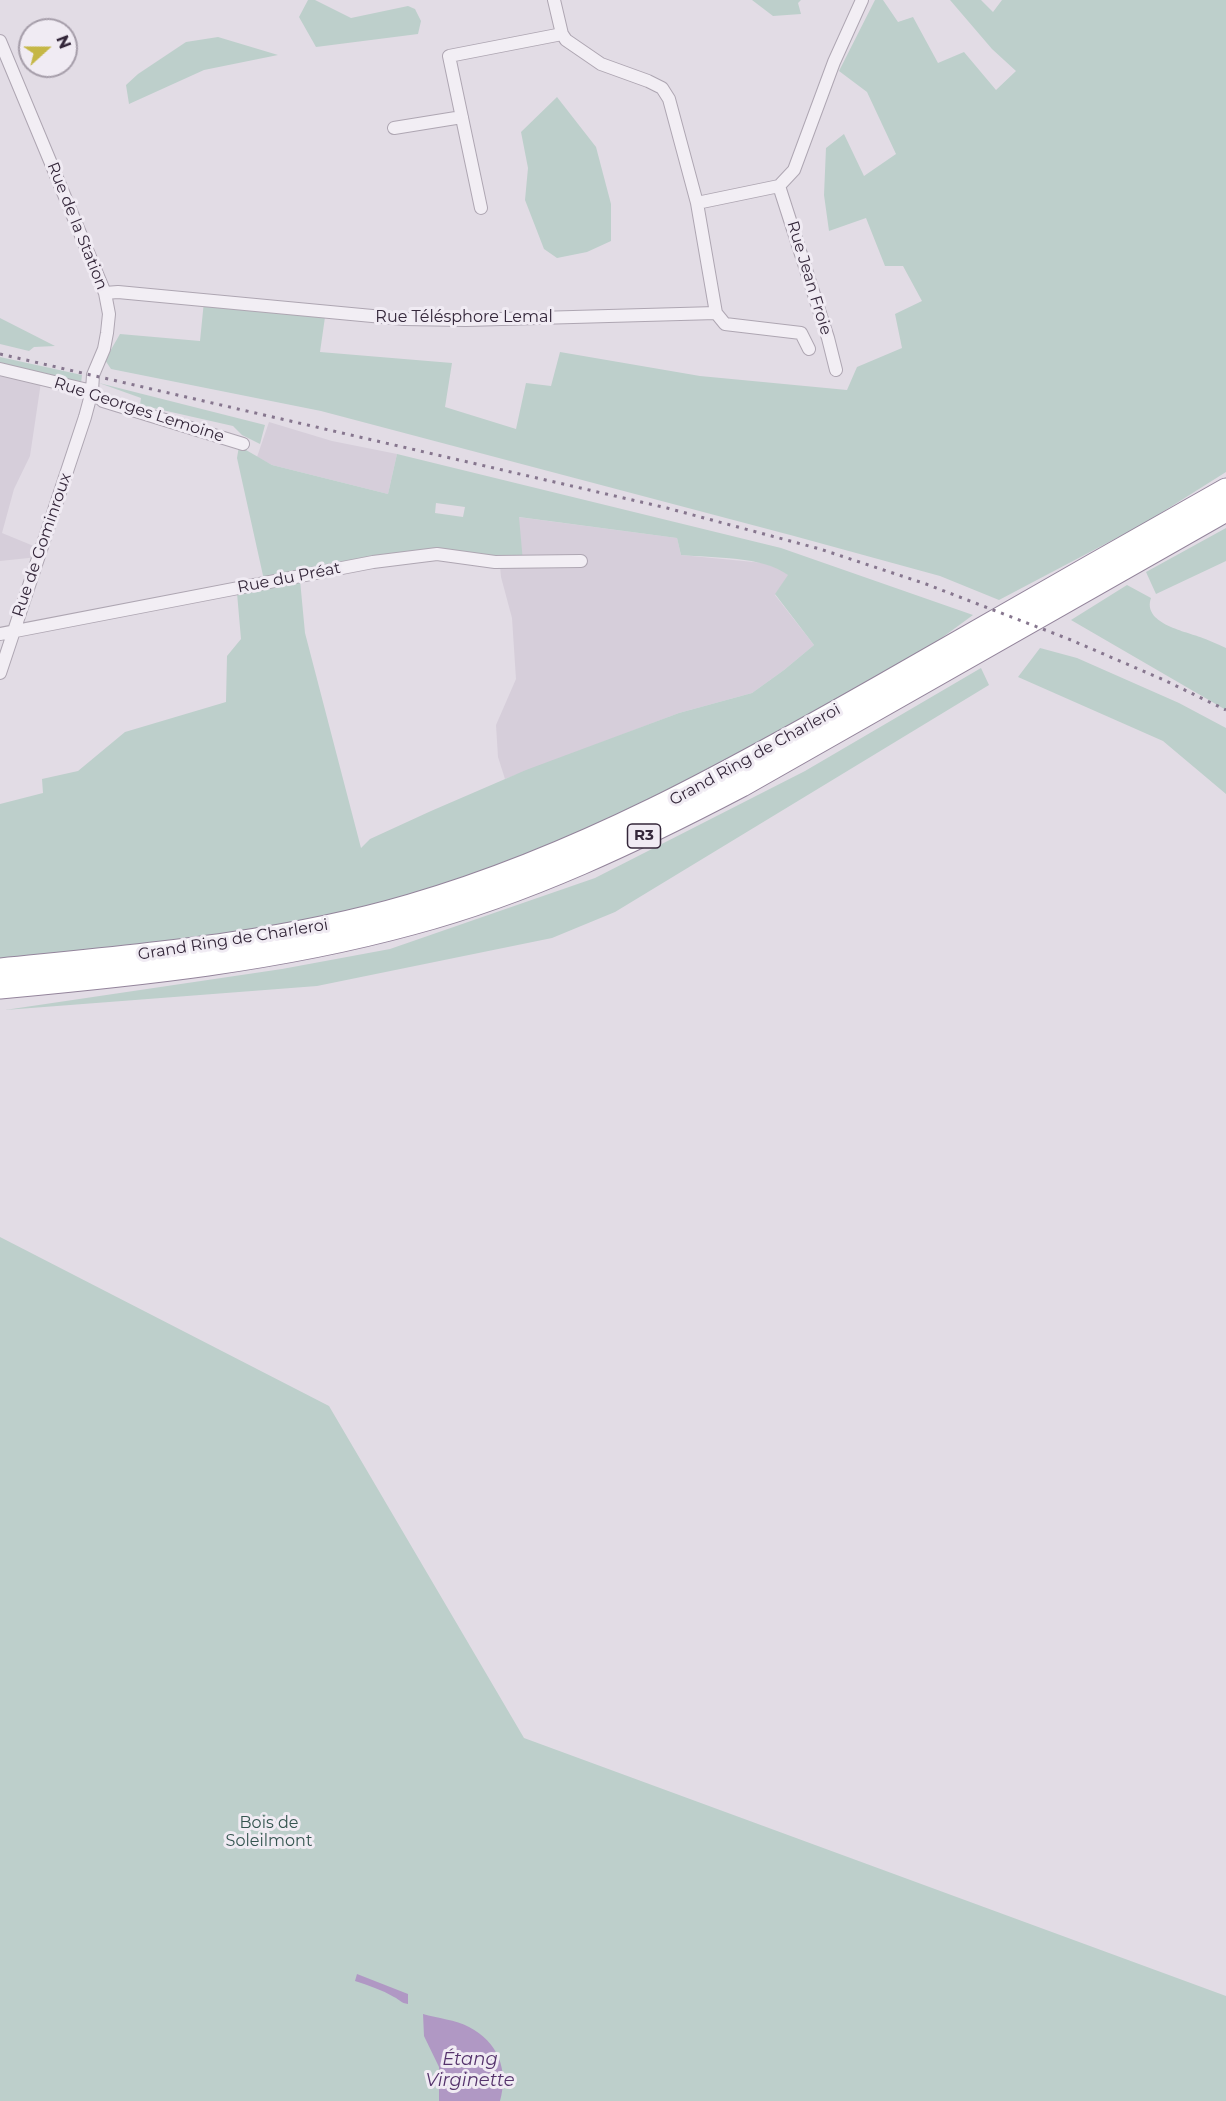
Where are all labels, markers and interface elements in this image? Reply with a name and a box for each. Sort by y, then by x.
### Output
north arrow [18,18,78,78]
text: N [52,33,75,52]
street label: Rue de la Station [43,159,111,293]
street label: Rue Jean Froie [783,219,835,337]
street label: Rue Télésphore Lemal [375,307,553,327]
street label: Rue Georges Lemoine [51,373,227,447]
street label: Rue de Gominroux [8,471,76,619]
street label: Rue du Préat [236,559,342,597]
street label: Grand Ring de Charleroi [666,700,844,810]
road number: R3 [628,824,660,848]
street label: Grand Ring de Charleroi [136,915,330,965]
park label: Bois de Soleilmont [226,1813,312,1851]
water label: Étang Virginette [425,2049,515,2092]

